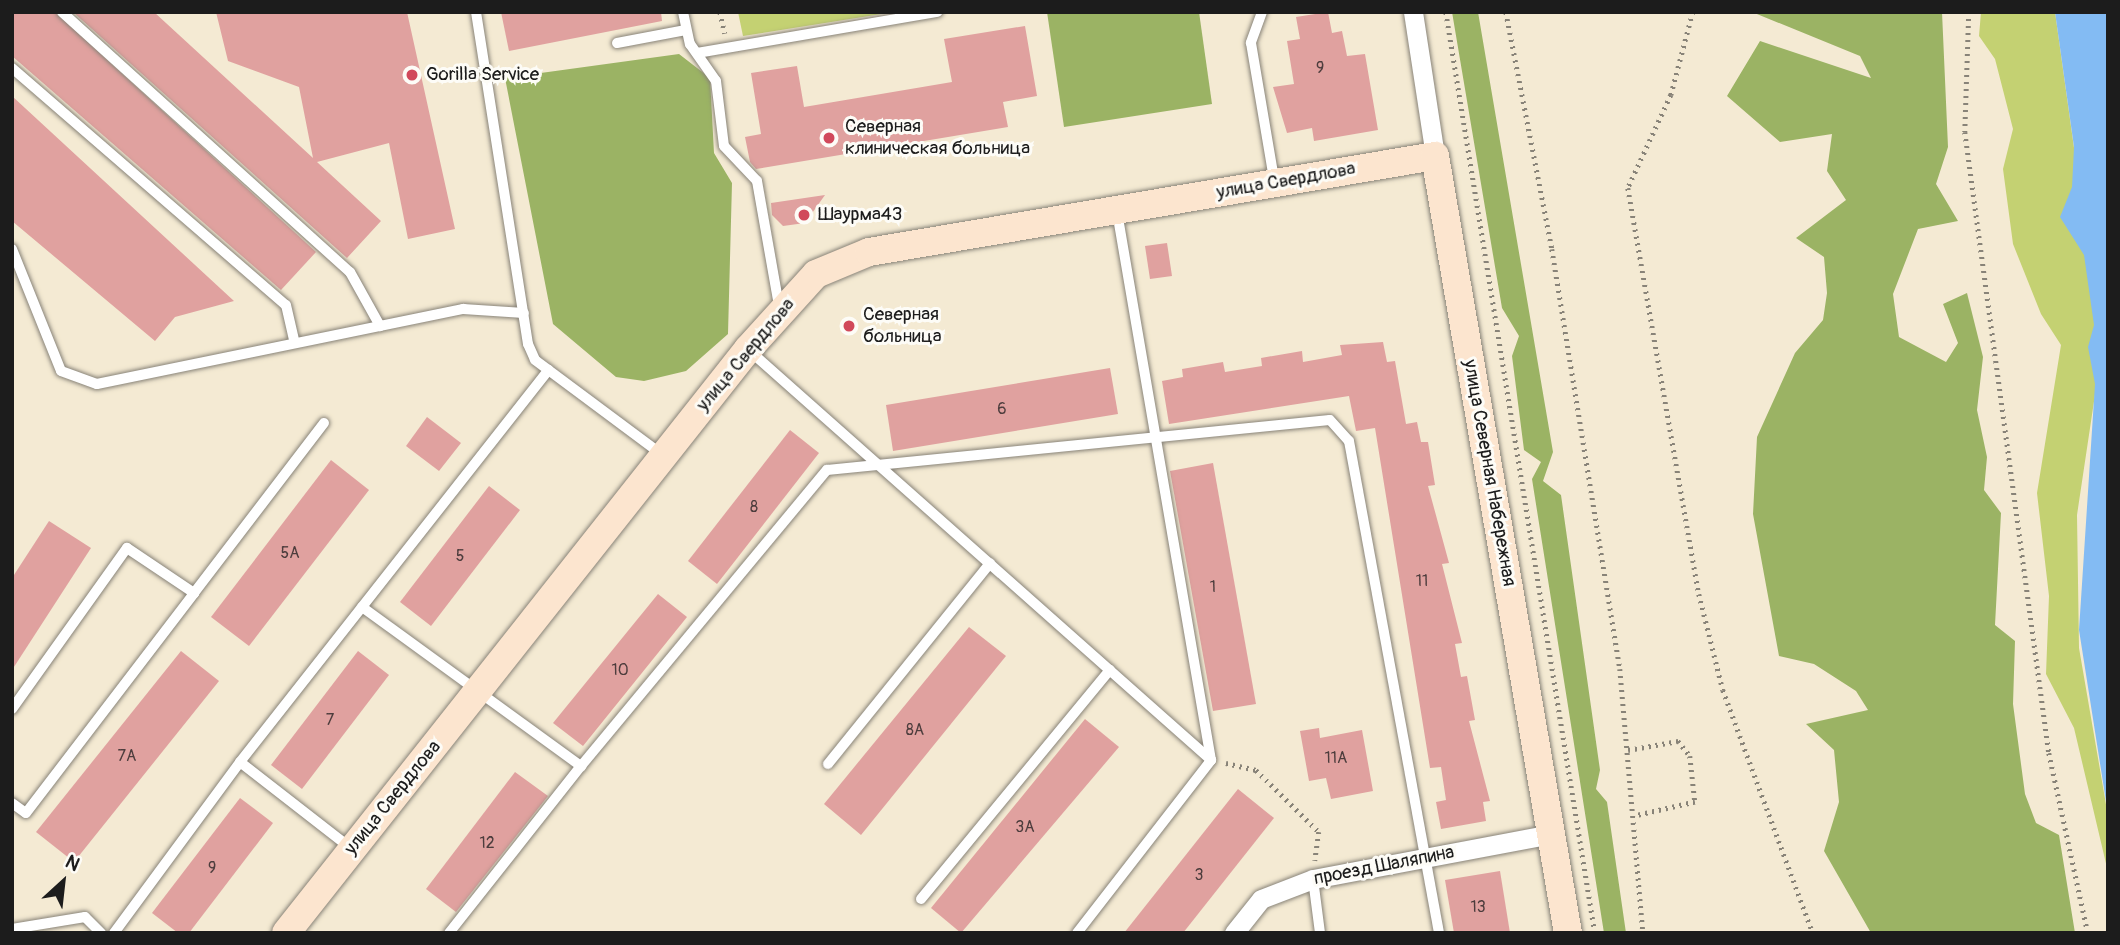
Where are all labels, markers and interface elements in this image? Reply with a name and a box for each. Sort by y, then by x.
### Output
house number: 9 [1316,58,1324,78]
place label: Gorilla Service [426,64,539,86]
marker: Gorilla Service [404,67,420,83]
place label: Северная клиническая больница [845,116,1030,160]
marker: Северная клиническая больница [819,128,839,148]
street label: улица Свердлова [1215,158,1357,204]
place label: Шаурма43 [818,204,902,226]
marker: Шаурма43 [796,207,812,223]
street label: улица Свердлова [692,294,800,416]
place label: Северная больница [863,304,942,348]
marker: Северная больница [841,318,857,334]
street label: улица Северная Набережная [1458,358,1520,588]
house number: 6 [997,399,1007,419]
house number: 8 [750,497,758,517]
house number: 5А [280,543,300,563]
house number: 5 [456,546,464,566]
house number: 11 [1416,571,1428,591]
house number: 1 [1210,577,1216,597]
house number: 10 [611,660,629,680]
house number: 7 [326,710,334,730]
house number: 8А [906,720,924,740]
street label: улица Свердлова [340,736,446,860]
house number: 7А [118,746,136,766]
house number: 11А [1325,748,1347,768]
house number: 3А [1015,817,1035,837]
house number: 12 [479,833,495,853]
street label: проезд Шаляпина [1312,841,1456,891]
north arrow [28,847,98,917]
text: N [61,850,84,877]
house number: 9 [208,858,216,878]
house number: 3 [1195,865,1203,885]
house number: 13 [1470,897,1486,917]

